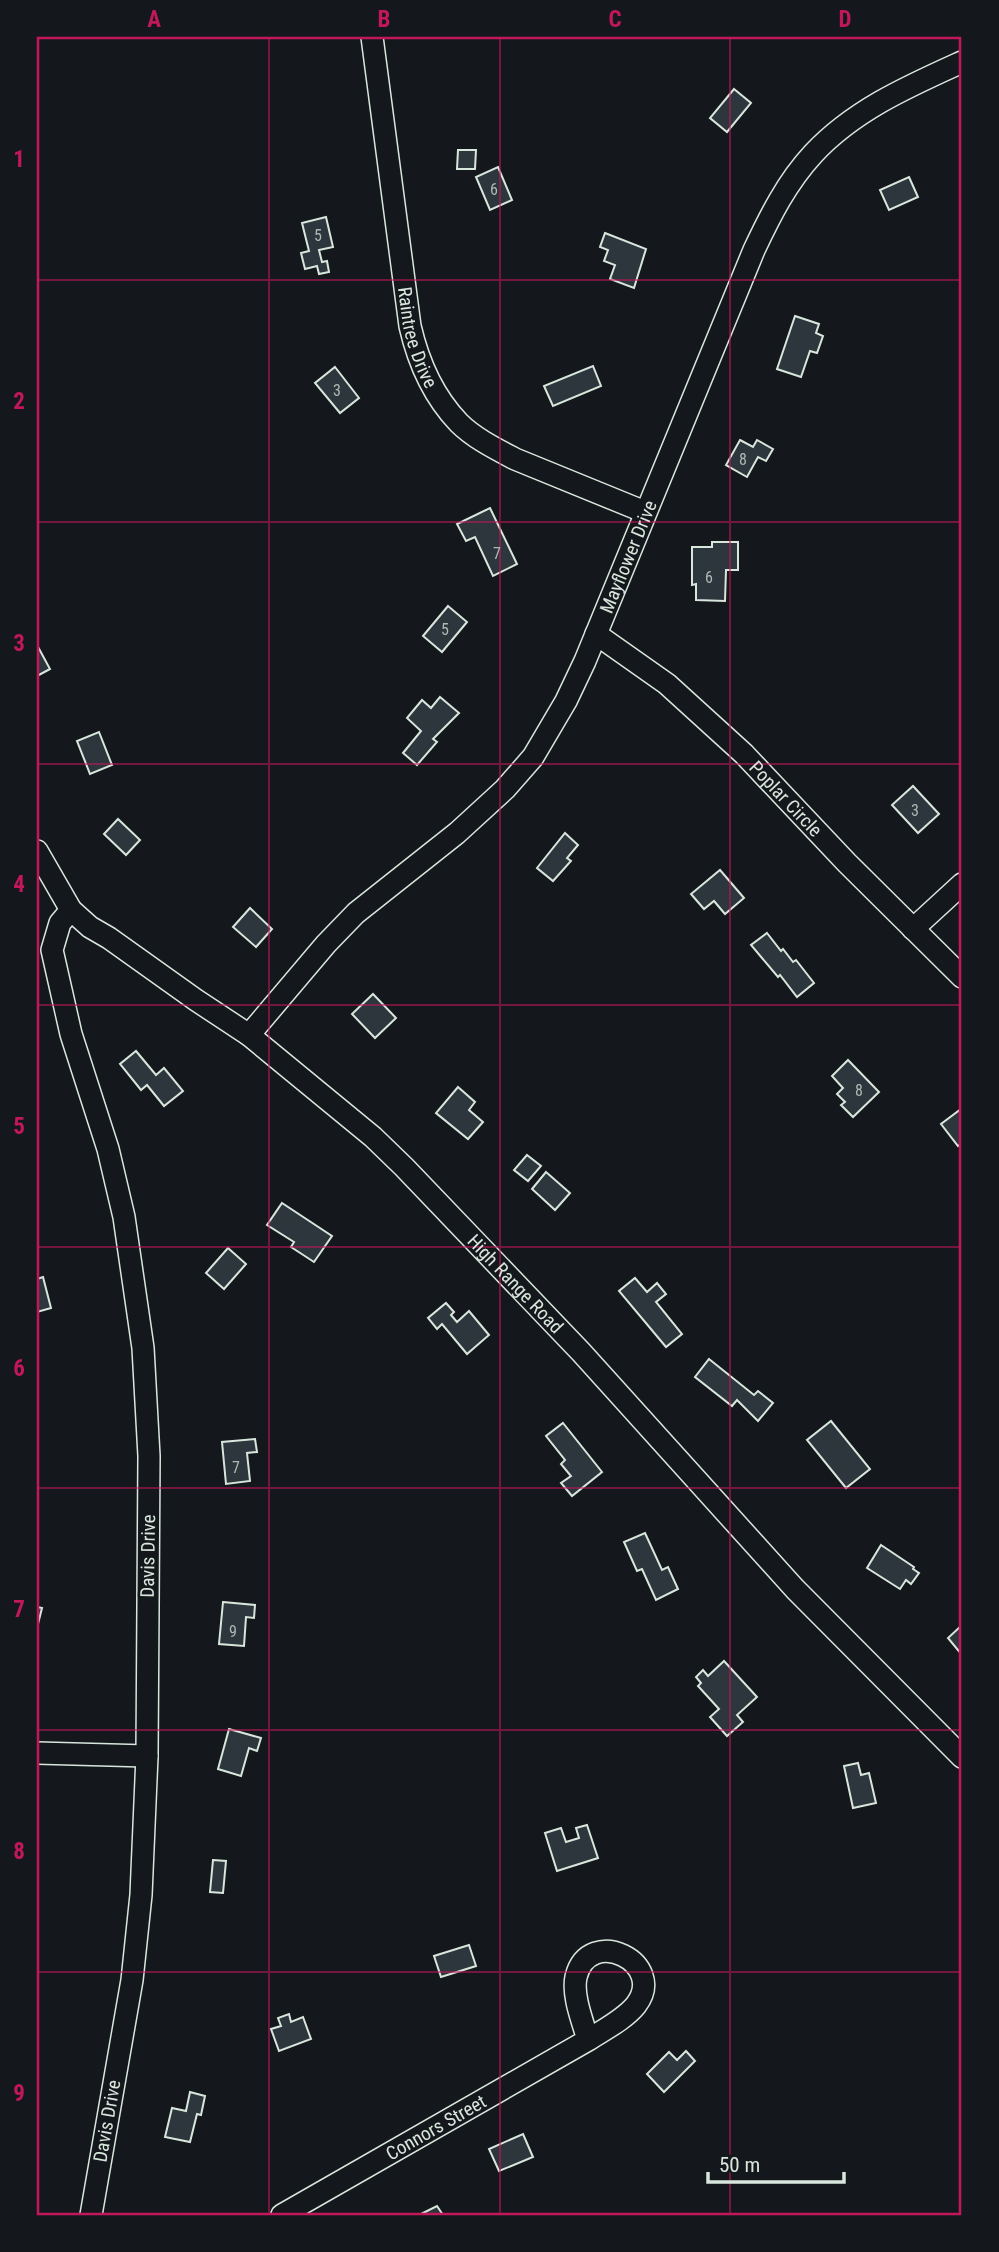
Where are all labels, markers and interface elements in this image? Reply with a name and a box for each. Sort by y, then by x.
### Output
text: A [147,6,161,33]
text: B [378,6,390,33]
text: C [608,6,622,33]
text: D [839,6,852,33]
text: 1 [13,146,25,173]
house number: 6 [490,180,498,199]
house number: 5 [314,226,322,245]
street label: Raintree Drive [393,285,443,392]
house number: 3 [333,381,341,400]
text: 2 [13,388,25,415]
house number: 8 [739,450,747,469]
street label: Mayflower Drive [595,497,661,616]
house number: 7 [493,544,501,563]
house number: 6 [705,568,713,587]
house number: 5 [441,620,449,639]
text: 3 [13,630,25,657]
street label: Poplar Circle [745,756,827,841]
house number: 3 [911,801,919,820]
text: 4 [13,871,25,898]
house number: 8 [855,1081,863,1100]
text: 5 [13,1113,25,1140]
street label: High Range Road [463,1229,568,1338]
text: 6 [13,1355,25,1382]
house number: 7 [232,1458,240,1477]
street label: Davis Drive [136,1514,160,1598]
text: 7 [13,1596,25,1623]
house number: 9 [229,1622,237,1641]
text: 8 [13,1838,25,1865]
street label: Davis Drive [88,2078,126,2164]
text: 9 [13,2080,25,2107]
street label: Connors Street [381,2089,490,2165]
scale bar [708,2140,845,2184]
text: 50 m [719,2153,760,2177]

